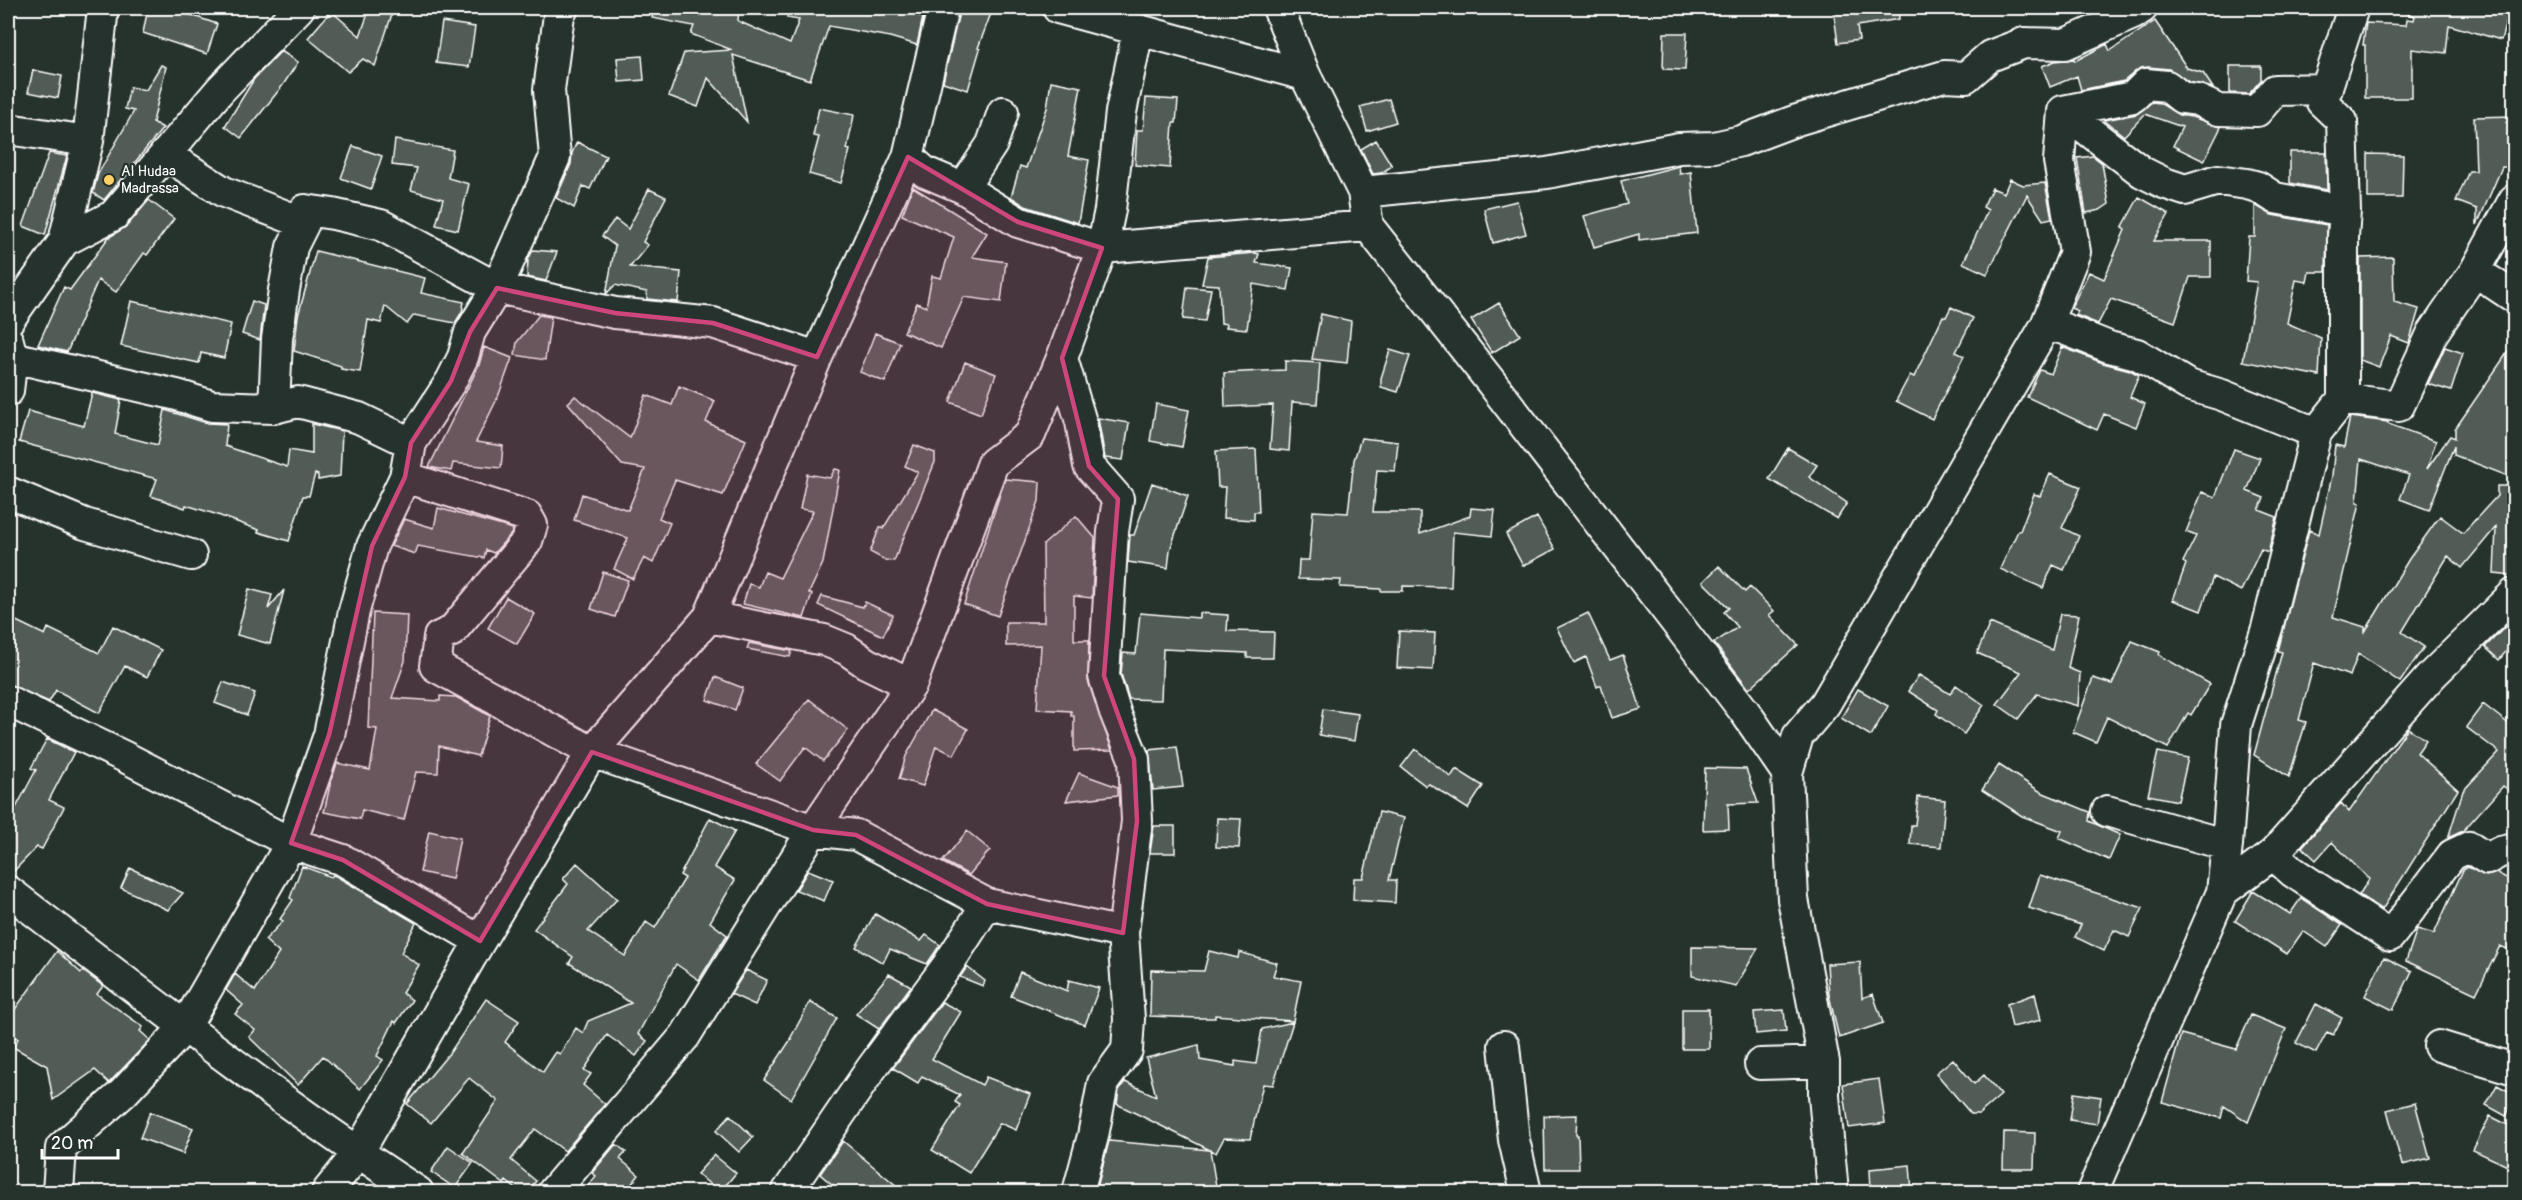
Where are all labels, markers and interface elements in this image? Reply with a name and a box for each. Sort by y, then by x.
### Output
place label: Al Hudaa Madrassa [121,162,179,198]
marker: Al Hudaa Madrassa [102,173,116,187]
scale bar [42,1122,118,1160]
text: 20 m [51,1132,93,1155]

